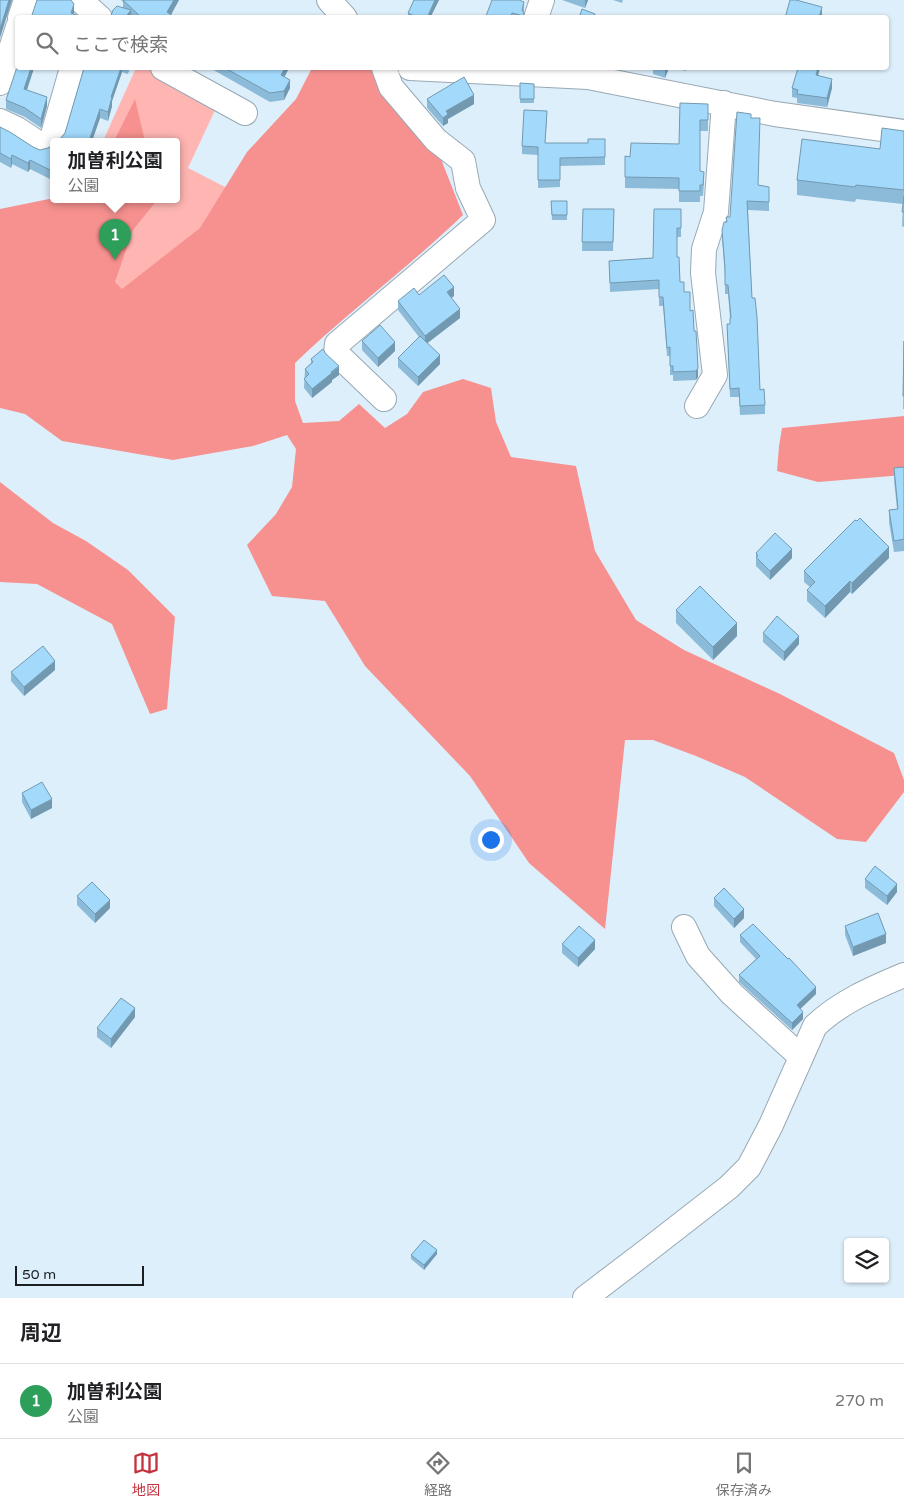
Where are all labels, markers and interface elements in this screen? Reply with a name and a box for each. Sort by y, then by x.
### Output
search box [15,15,889,70]
icon: search [33,29,61,57]
text: ここで検索 [73,34,168,56]
popup [50,138,180,203]
text: 加曽利公園 [67,150,163,172]
text: 公園 [67,176,100,196]
pin: 1 [99,219,131,260]
your location [478,827,504,853]
map controls [844,1238,889,1283]
button: layers [844,1238,889,1283]
scale bar [15,1263,144,1286]
text: 50 m [22,1266,56,1283]
text: 周辺 [20,1321,62,1346]
text: 加曽利公園 [67,1381,162,1403]
text: 1 [31,1391,41,1411]
text: 270 m [835,1391,884,1411]
text: 公園 [67,1407,99,1427]
tab: 地図 [132,1449,160,1499]
tab: 経路 [424,1449,452,1499]
tab: 保存済み [716,1449,772,1499]

